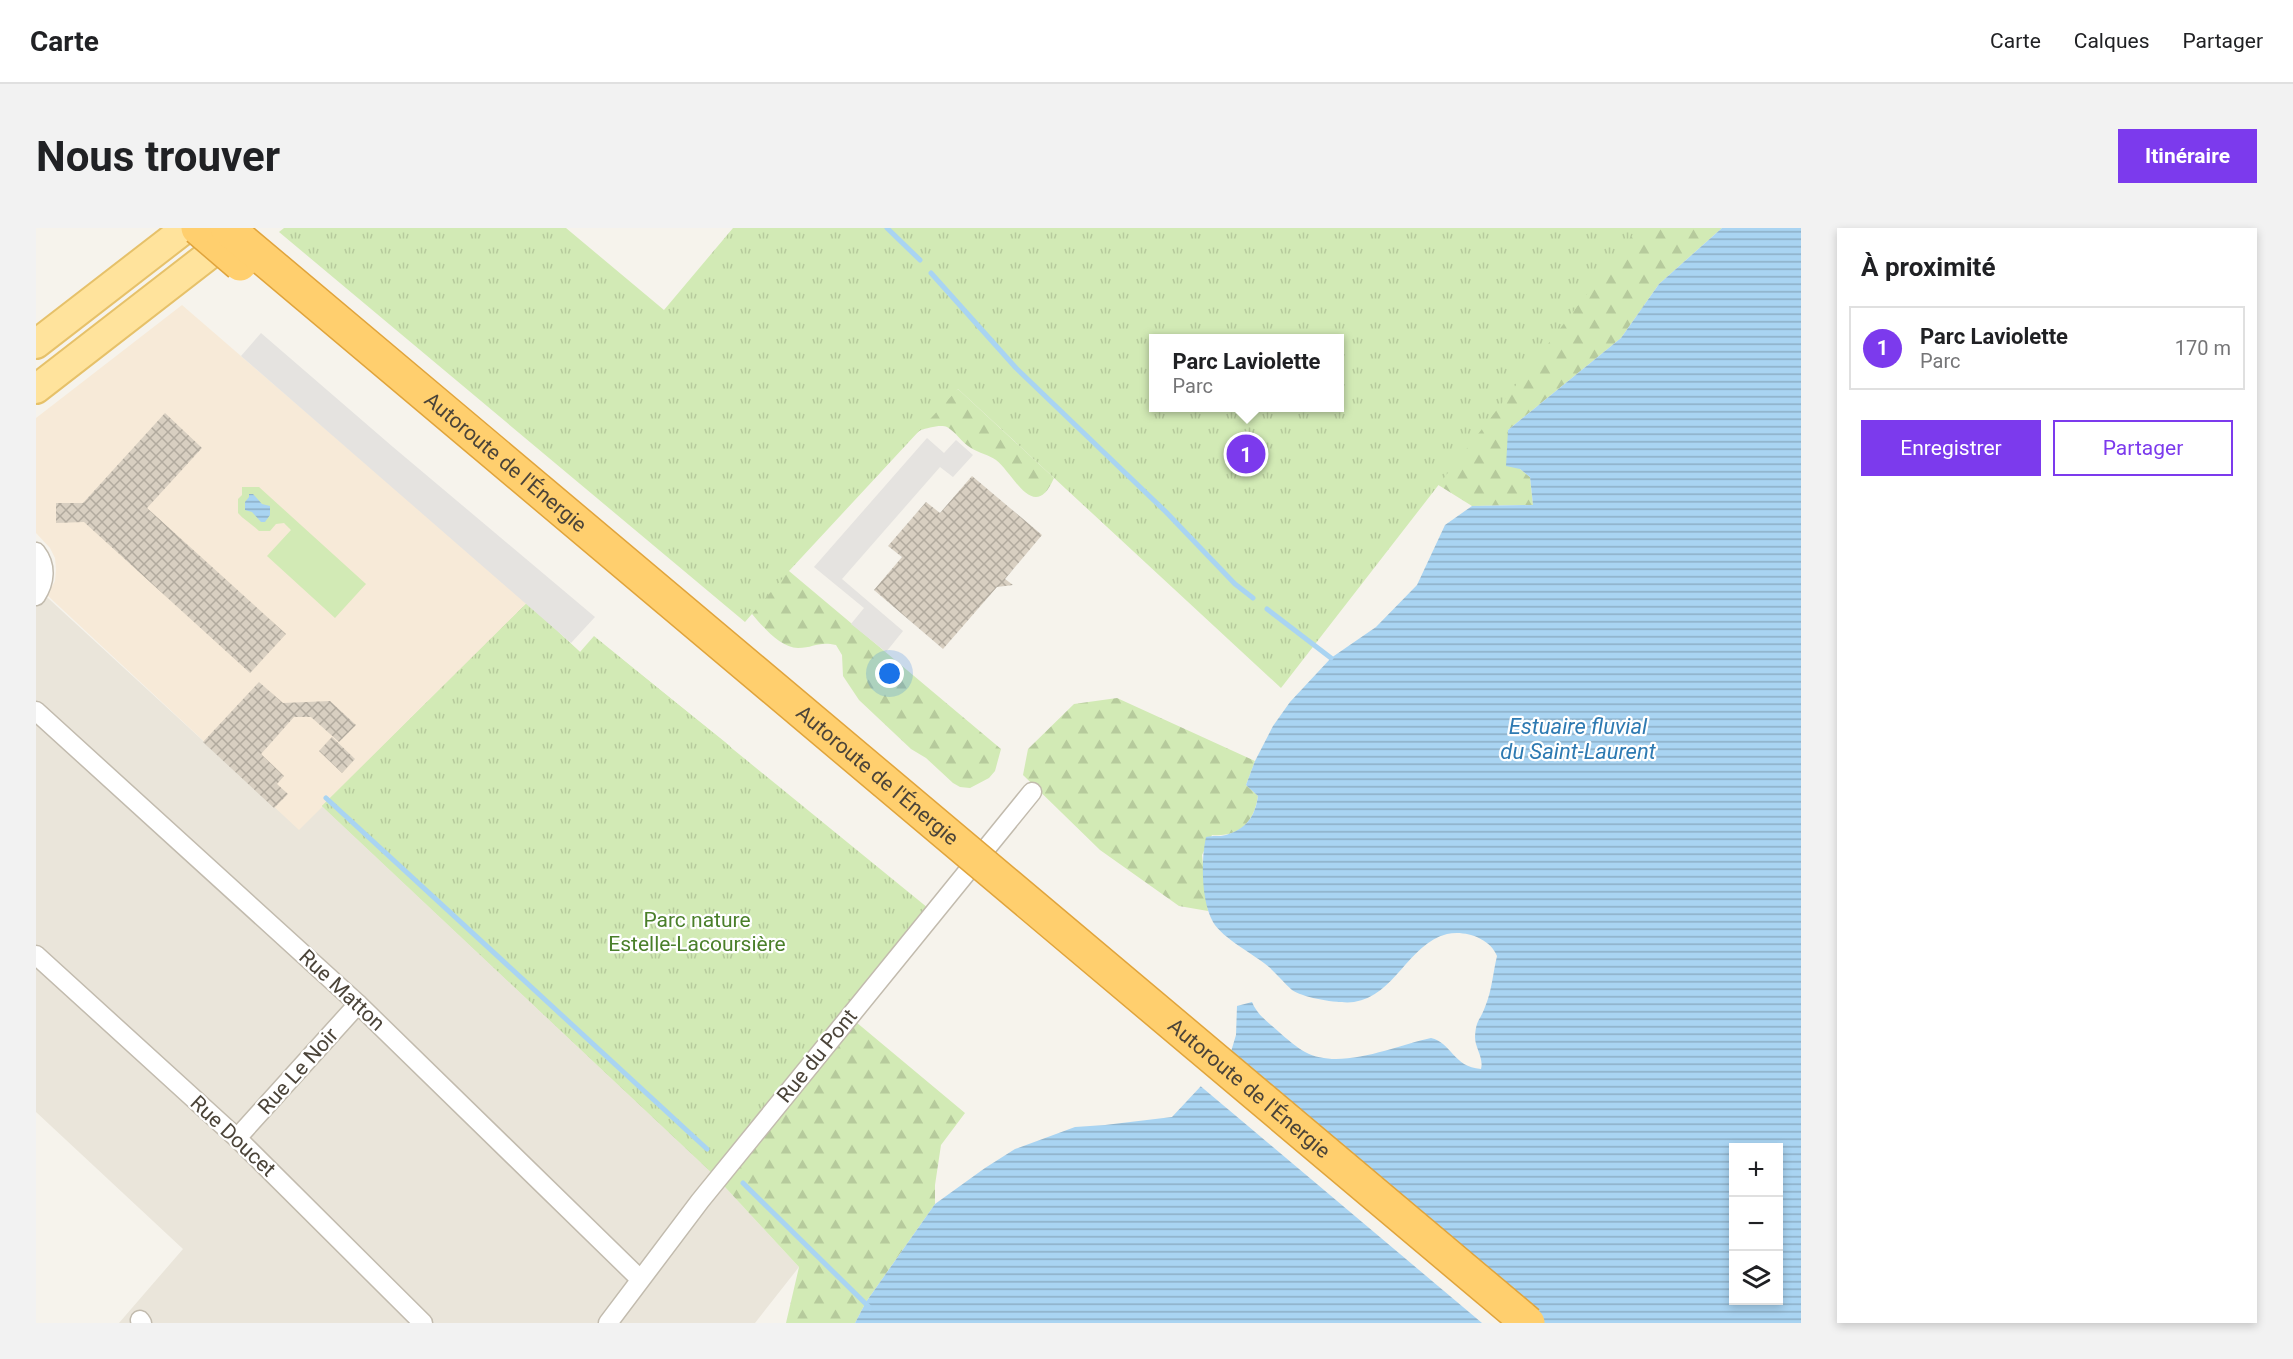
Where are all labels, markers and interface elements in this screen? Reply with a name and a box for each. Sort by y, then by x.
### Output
text: Carte [30,25,99,58]
text: Carte [1990,29,2041,53]
text: Calques [2074,29,2149,53]
text: Partager [2182,29,2263,53]
button: Itinéraire [2118,129,2257,183]
text: Nous trouver [36,132,280,181]
text: À proximité [1861,252,1995,282]
text: Parc Laviolette [1920,324,2068,349]
popup [1149,334,1344,412]
text: 1 [1877,336,1888,360]
text: 170 m [2175,336,2231,360]
text: Parc Laviolette [1173,349,1320,374]
text: Parc [1920,349,1960,373]
text: Parc [1173,374,1213,398]
street label: Autoroute de l'Énergie [420,387,591,537]
button: Enregistrer [1861,420,2041,476]
button: Partager [2053,420,2233,476]
pin: 1 [1226,432,1266,476]
your location [875,659,904,688]
street label: Autoroute de l'Énergie [791,700,963,850]
water label: Estuaire fluvial du Saint-Laurent [1500,714,1657,764]
park label: Parc nature Estelle-Lacoursière [608,908,786,956]
street label: Rue Matton [294,944,390,1036]
street label: Rue du Pont [772,1004,862,1107]
street label: Autoroute de l'Énergie [1163,1013,1335,1163]
street label: Rue Le Noir [253,1023,343,1119]
street label: Rue Doucet [186,1091,280,1181]
map controls [1729,1143,1783,1305]
button: + [1729,1143,1783,1197]
button: − [1729,1197,1783,1251]
button: layers [1729,1251,1783,1305]

